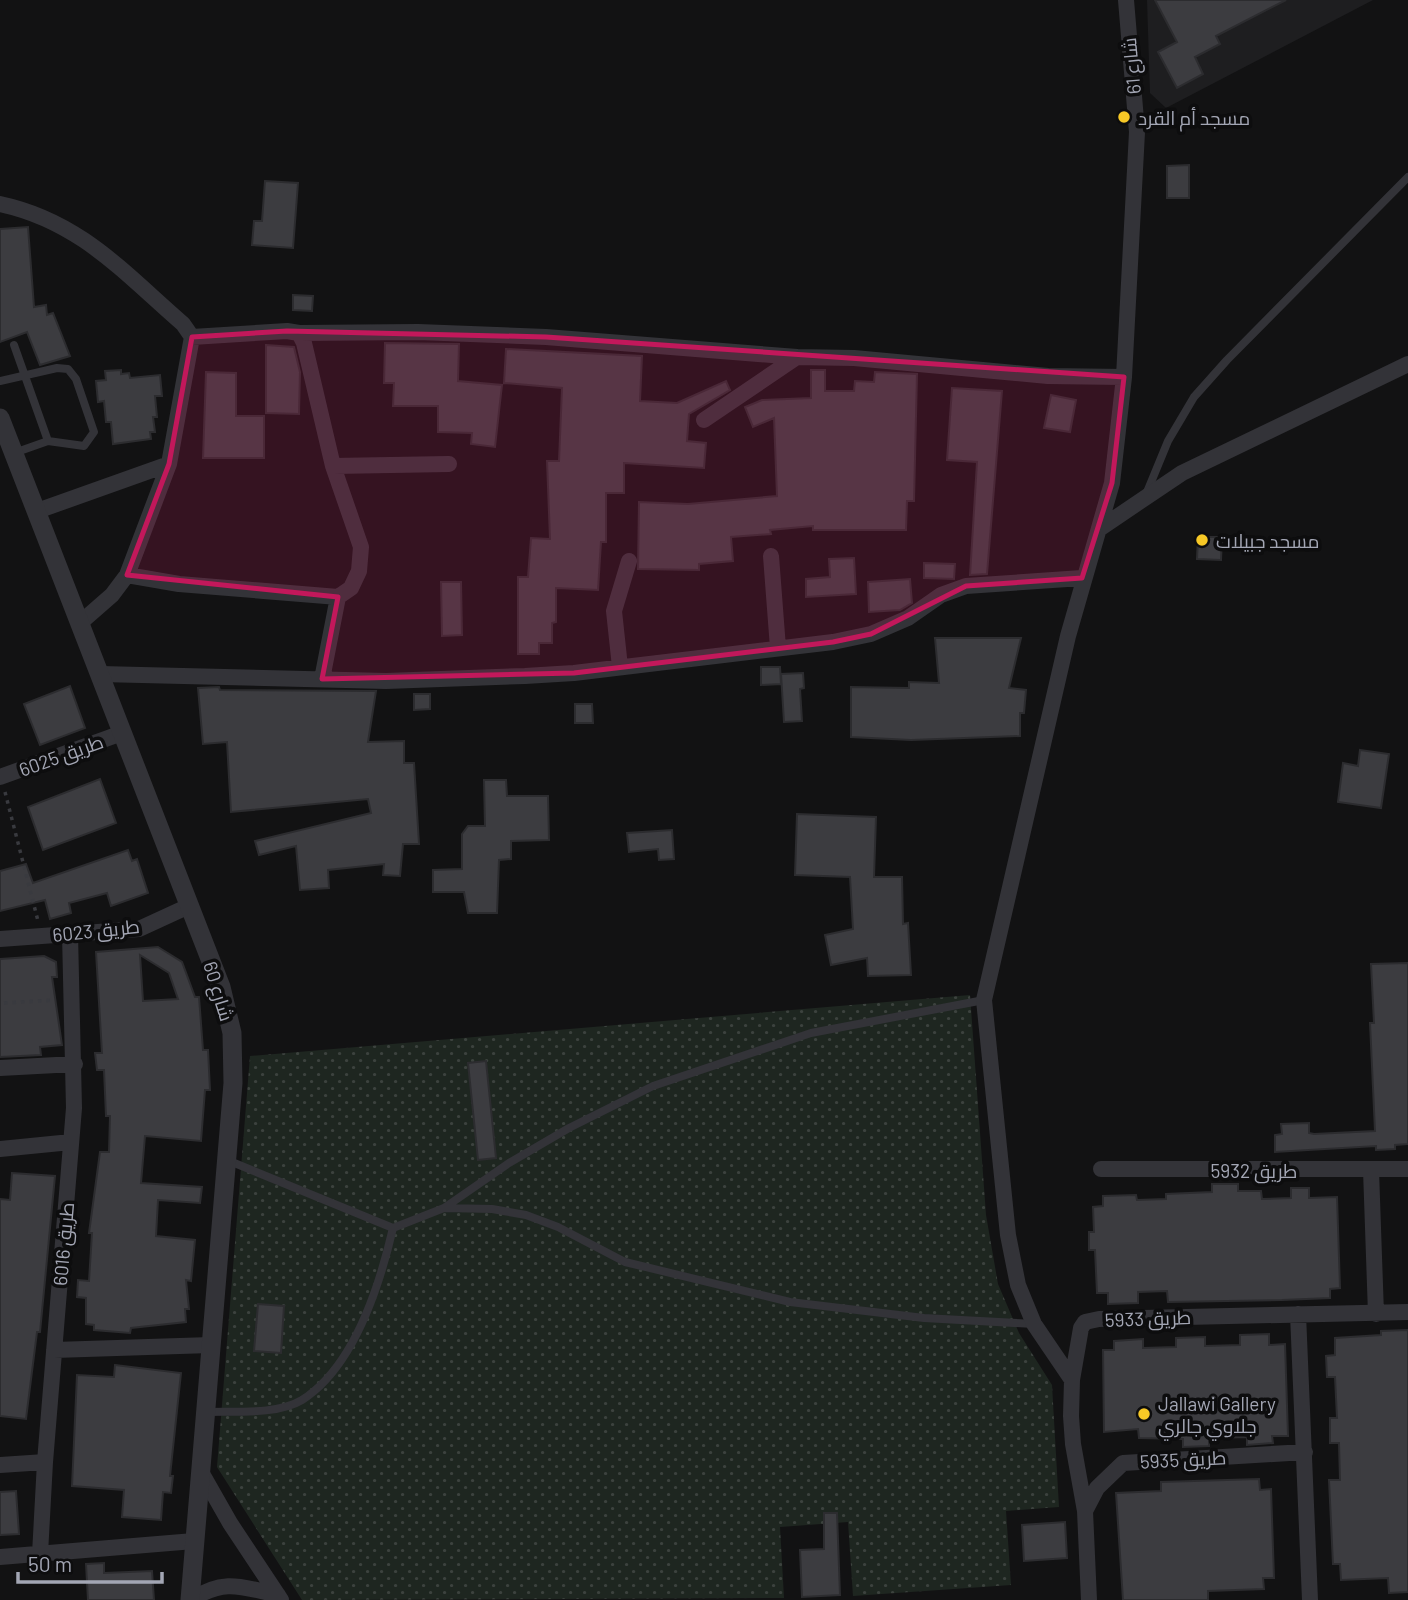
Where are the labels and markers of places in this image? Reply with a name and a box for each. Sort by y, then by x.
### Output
place label: مسجد أم القرد [1138,106,1250,132]
marker: مسجد أم القرد [1116,109,1132,125]
place label: مسجد جبيلات [1216,529,1319,552]
marker: مسجد جبيلات [1194,532,1210,548]
place label: Jallawi Gallery جلاوي جالري [1158,1392,1276,1441]
marker: Jallawi Gallery جلاوي جالري [1136,1406,1152,1422]

